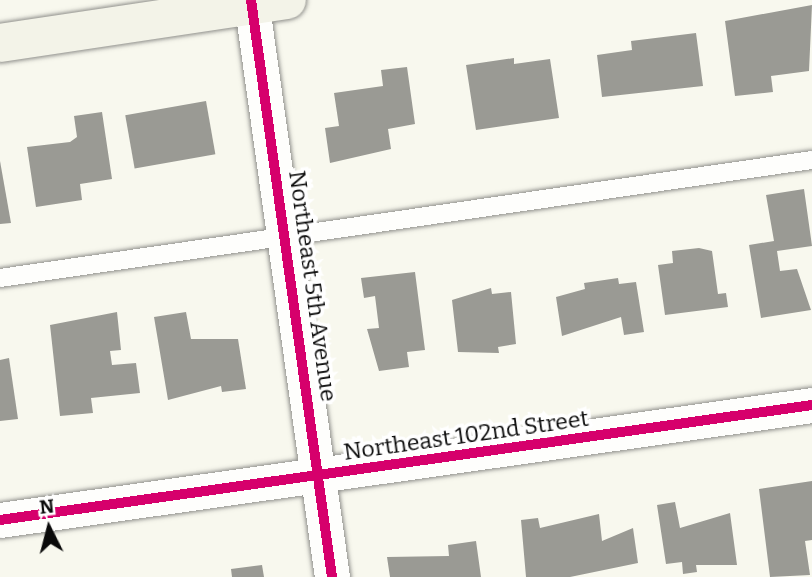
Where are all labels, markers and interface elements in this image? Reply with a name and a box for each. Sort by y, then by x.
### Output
street label: Northeast 5th Avenue [283,169,343,403]
street label: Northeast 102nd Street [342,404,590,466]
north arrow [14,493,84,563]
text: N [38,494,55,519]

